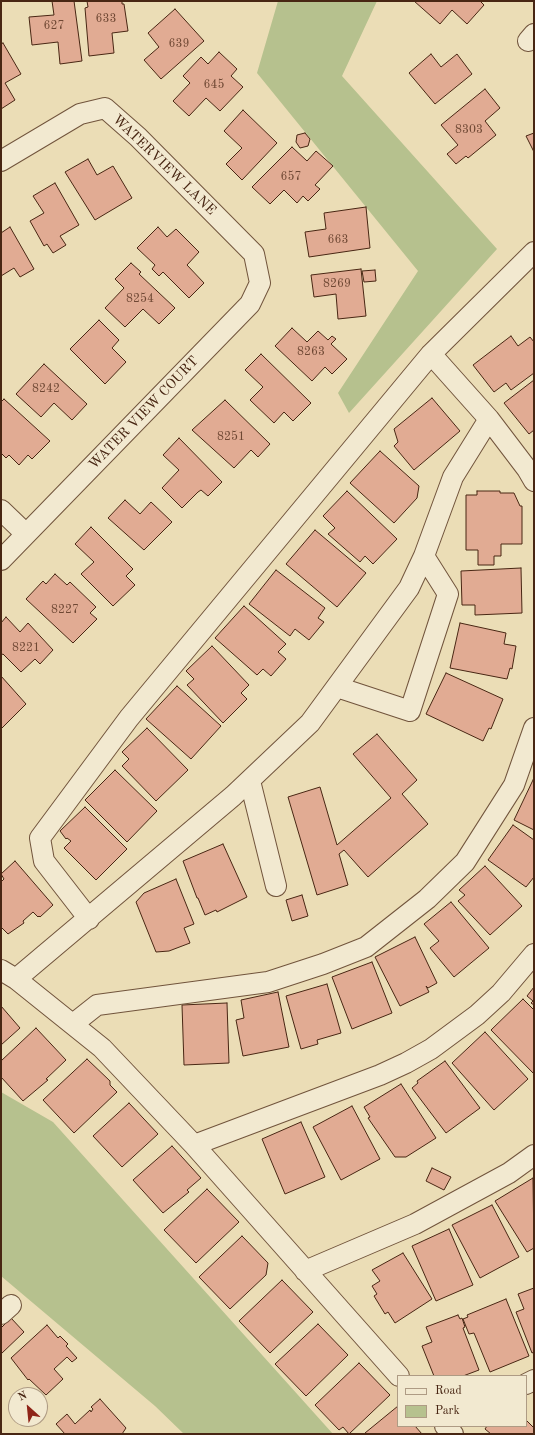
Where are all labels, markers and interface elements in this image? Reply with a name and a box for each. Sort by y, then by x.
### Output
house number: 633 [96,12,116,26]
house number: 627 [44,19,64,33]
house number: 639 [169,37,189,51]
house number: 645 [204,78,224,92]
street label: WATERVIEW LANE [109,111,219,219]
house number: 8303 [455,123,483,137]
house number: 657 [281,170,301,184]
house number: 663 [328,233,348,247]
house number: 8269 [323,277,351,291]
house number: 8254 [126,292,154,306]
house number: 8263 [297,345,325,359]
street label: WATER VIEW COURT [86,353,202,473]
house number: 8242 [32,382,60,396]
house number: 8251 [217,430,245,444]
house number: 8227 [51,603,79,617]
house number: 8221 [12,641,40,655]
legend [397,1375,527,1427]
text: Road [435,1385,462,1397]
north arrow [8,1387,48,1427]
text: N [17,1390,29,1404]
text: Park [435,1405,460,1417]

